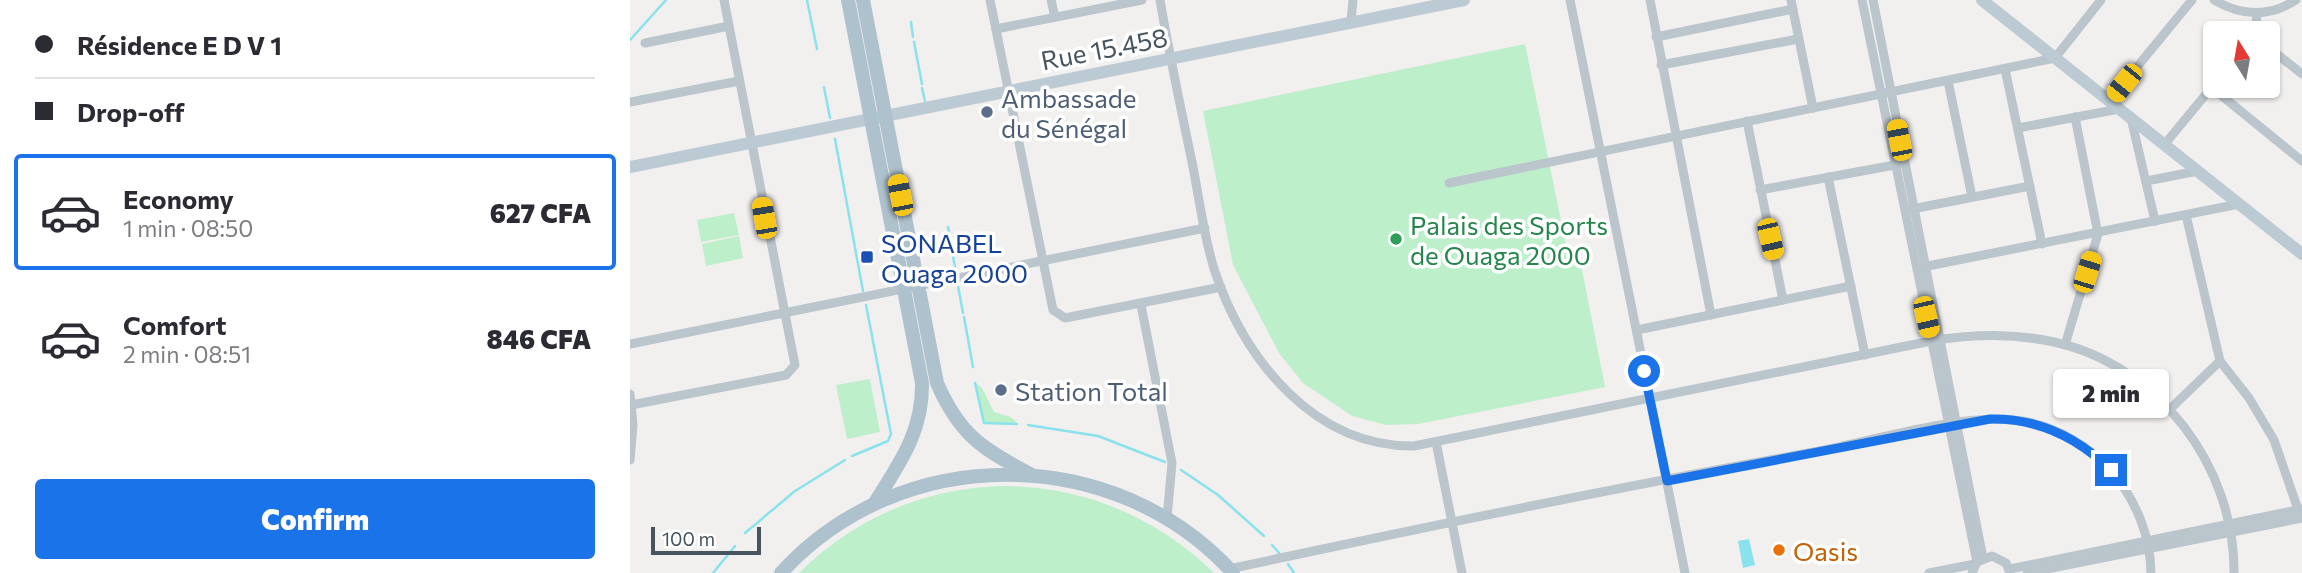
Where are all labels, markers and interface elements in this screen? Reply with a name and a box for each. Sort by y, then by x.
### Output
street label: Rue 15.458 [1038,21,1170,75]
north arrow [2203,21,2280,98]
map controls [2203,21,2280,98]
text: Résidence E D V 1 [77,29,282,60]
car [2103,60,2146,106]
place label: Ambassade du Sénégal [1001,82,1137,143]
text: Drop-off [77,96,184,127]
marker: Ambassade du Sénégal [979,104,995,120]
car [1885,117,1914,163]
car [886,172,915,218]
icon: car [39,181,102,244]
text: Economy [123,183,234,214]
car [751,195,778,241]
text: 627 CFA [490,197,591,228]
place label: Palais des Sports de Ouaga 2000 [1410,209,1608,270]
text: 1 min · 08:50 [123,214,253,242]
car [1756,216,1785,262]
place label: SONABEL Ouaga 2000 [881,227,1028,288]
marker: Palais des Sports de Ouaga 2000 [1388,231,1404,247]
marker: SONABEL Ouaga 2000 [859,249,875,265]
car [2071,249,2104,295]
car [1912,294,1941,340]
icon: car [39,307,102,370]
text: Comfort [123,309,226,340]
text: 846 CFA [487,323,591,354]
text: 2 min · 08:51 [123,340,251,368]
route start [1628,355,1660,387]
callout: 2 min [2053,368,2169,418]
place label: Station Total [1015,375,1168,406]
text: 2 min [2082,379,2140,407]
marker: Station Total [993,382,1009,398]
route end [2095,454,2127,486]
button: Confirm [35,479,595,559]
scale bar [651,524,761,556]
text: 100 m [662,527,715,550]
place label: Oasis [1793,535,1858,566]
marker: Oasis [1771,542,1787,558]

